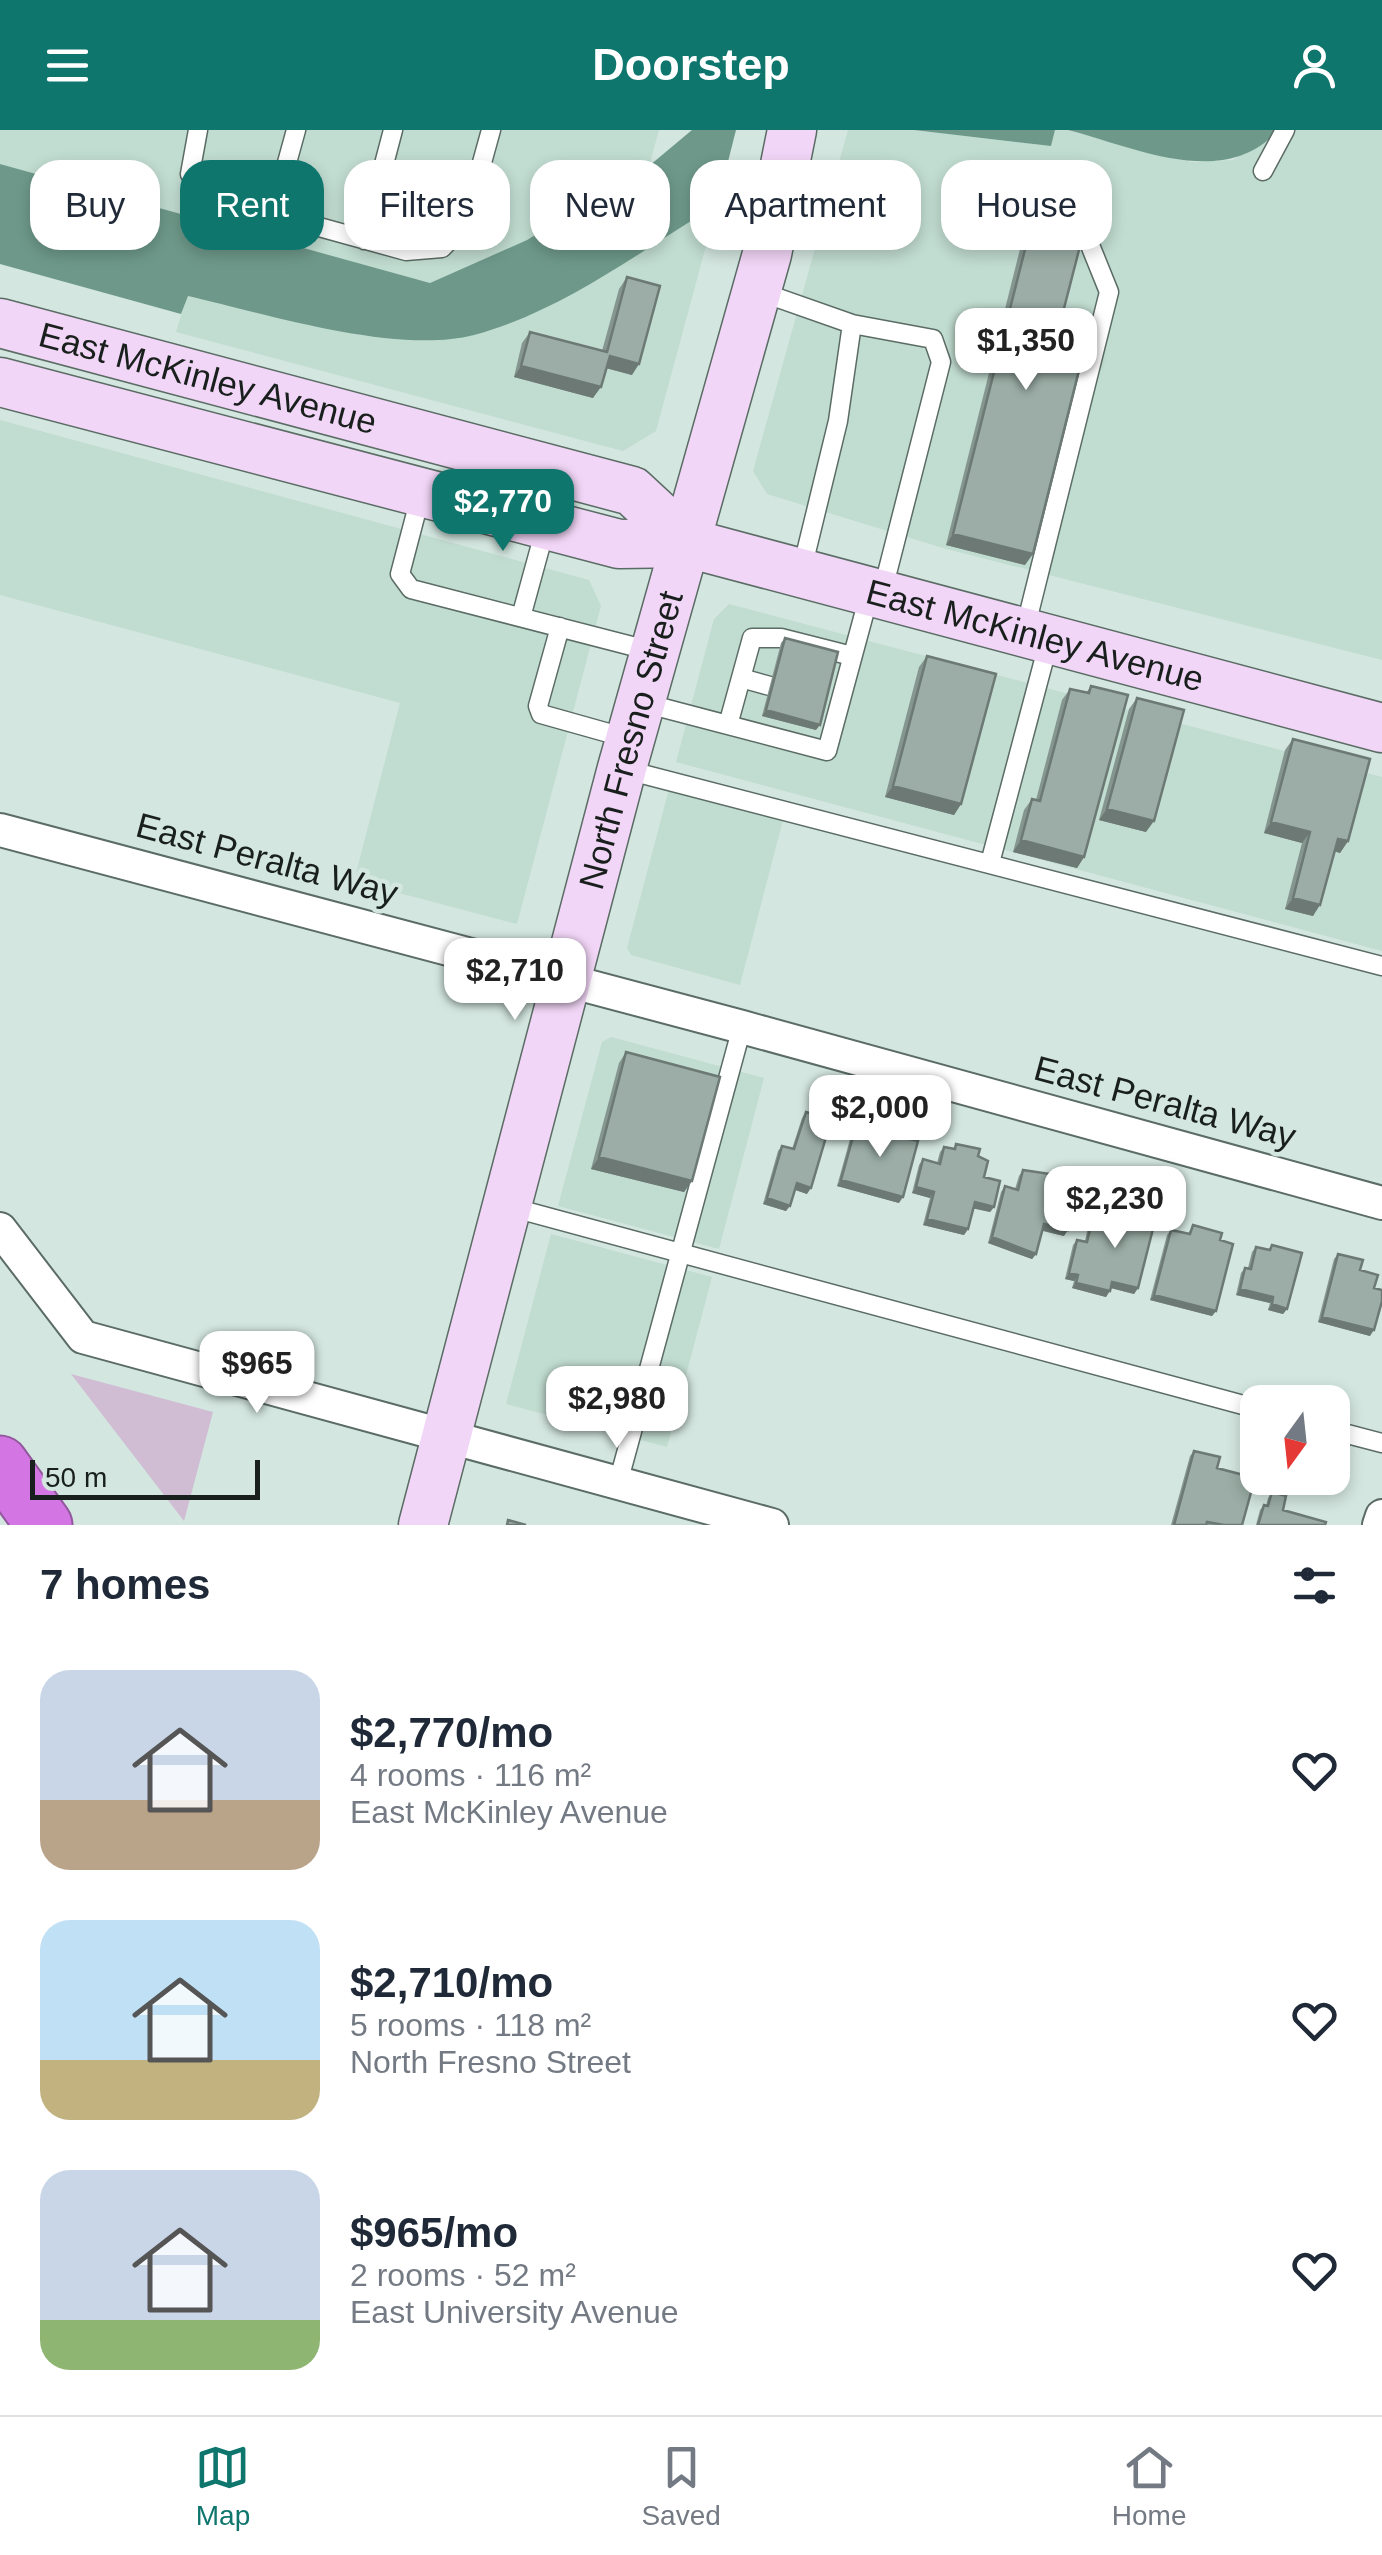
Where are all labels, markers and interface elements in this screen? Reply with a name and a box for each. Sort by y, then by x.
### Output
icon: menu [40,38,95,93]
icon: person [1287,38,1342,93]
text: Doorstep [592,39,790,90]
chip: Buy [30,160,160,250]
chip: Rent [180,160,324,250]
chip: Filters [344,160,510,250]
chip: New [530,160,670,250]
chip: Apartment [690,160,921,250]
chip: House [941,160,1112,250]
pin: $1,350 [945,308,1107,393]
street label: East McKinley Avenue [35,314,381,441]
text: $1,350 [977,322,1075,358]
pin: $2,770 [422,469,584,554]
text: $2,770 [454,483,552,519]
street label: East McKinley Avenue [862,571,1208,699]
street label: North Fresno Street [571,586,690,893]
street label: East Peralta Way [132,805,403,912]
pin: $2,710 [434,938,596,1023]
text: $2,710 [466,952,564,988]
street label: East Peralta Way [1030,1048,1301,1155]
pin: $2,000 [799,1075,961,1160]
text: $2,000 [831,1089,929,1125]
pin: $2,230 [1034,1166,1196,1251]
text: $2,230 [1066,1180,1164,1216]
pin: $965 [198,1331,316,1416]
text: $965 [221,1345,293,1381]
pin: $2,980 [536,1366,698,1451]
text: $2,980 [568,1380,666,1416]
north arrow [1240,1385,1350,1495]
map controls [1240,1385,1350,1495]
scale bar [30,1455,260,1500]
text: 50 m [45,1462,107,1493]
icon: filters [1287,1558,1342,1613]
text: 7 homes [40,1561,210,1608]
text: $2,770/mo [350,1709,553,1756]
icon: home [120,1710,240,1830]
icon: heart [1287,1743,1342,1798]
text: 4 rooms · 116 m² [350,1757,591,1793]
text: East McKinley Avenue [350,1794,668,1830]
text: $2,710/mo [350,1959,553,2006]
icon: home [120,1960,240,2080]
icon: heart [1287,1993,1342,2048]
text: 5 rooms · 118 m² [350,2007,591,2043]
text: North Fresno Street [350,2044,631,2080]
text: $965/mo [350,2209,518,2256]
icon: home [120,2210,240,2330]
icon: heart [1287,2243,1342,2298]
text: 2 rooms · 52 m² [350,2257,576,2293]
text: East University Avenue [350,2294,678,2330]
tab: Map [195,2440,250,2532]
tab: Saved [641,2440,721,2532]
tab: Home [1112,2440,1186,2532]

